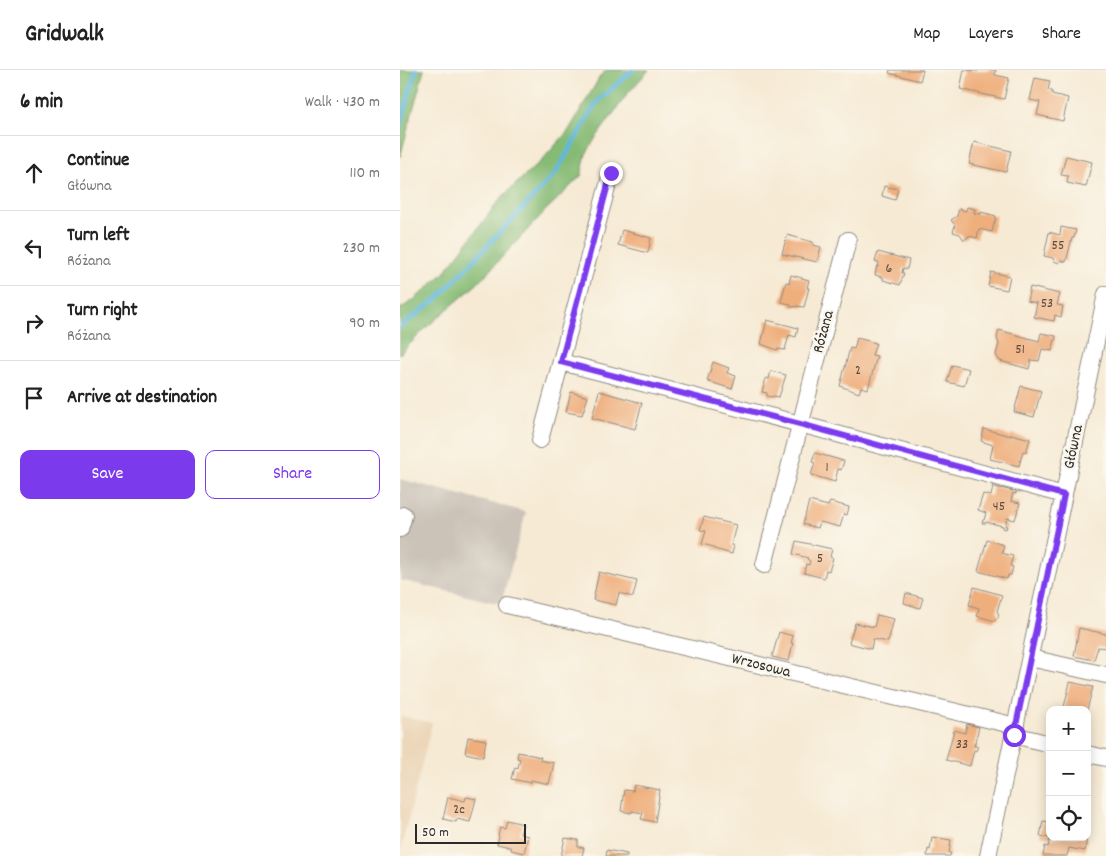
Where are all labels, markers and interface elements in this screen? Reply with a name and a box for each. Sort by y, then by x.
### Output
text: Gridwalk [25,18,104,52]
text: Map [913,22,940,47]
text: Layers [968,22,1014,47]
text: Share [1042,22,1081,47]
text: 6 min [20,88,63,118]
text: Walk · 430 m [305,91,380,114]
text: Continue [67,148,129,175]
icon: ahead [20,159,48,187]
text: 110 m [350,162,380,185]
route end [600,162,623,185]
text: Główna [67,175,111,198]
text: Turn left [67,223,130,250]
icon: left [20,234,48,262]
house number: 55 [1052,236,1064,256]
text: 230 m [343,237,380,260]
text: Różana [67,250,110,273]
house number: 6 [886,259,893,279]
house number: 53 [1041,294,1053,314]
text: Turn right [67,298,138,325]
street label: Różana [807,308,841,356]
icon: right [20,309,48,337]
text: 90 m [349,312,380,335]
text: Różana [67,325,110,348]
house number: 51 [1015,340,1025,360]
house number: 2 [855,361,861,381]
icon: arrive [20,384,48,412]
text: Arrive at destination [67,385,217,412]
street label: Główna [1058,422,1090,471]
button: Save [20,450,195,499]
button: Share [205,450,380,499]
house number: 1 [825,458,829,478]
house number: 45 [993,497,1005,517]
house number: 5 [817,549,823,569]
street label: Wrzosowa [729,648,793,685]
map controls [1046,706,1091,841]
button: + [1046,706,1091,751]
route start [1003,724,1026,747]
house number: 33 [956,735,968,755]
button: − [1046,751,1091,796]
button: locate [1046,796,1091,841]
house number: 2c [453,800,465,820]
scale bar [415,821,526,844]
text: 50 m [422,823,449,843]

